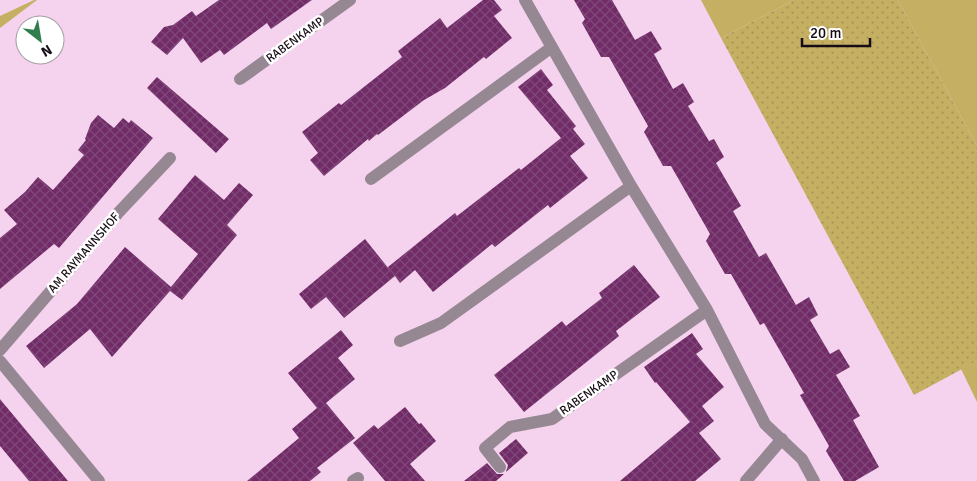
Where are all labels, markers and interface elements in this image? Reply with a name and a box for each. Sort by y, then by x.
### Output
street label: RABENKAMP [263,14,327,66]
north arrow [15,15,65,65]
scale bar [802,15,870,47]
text: 20 m [810,24,841,42]
text: N [38,41,55,61]
street label: AM RAYMANNSHOF [45,210,123,296]
street label: RABENKAMP [557,367,621,419]

